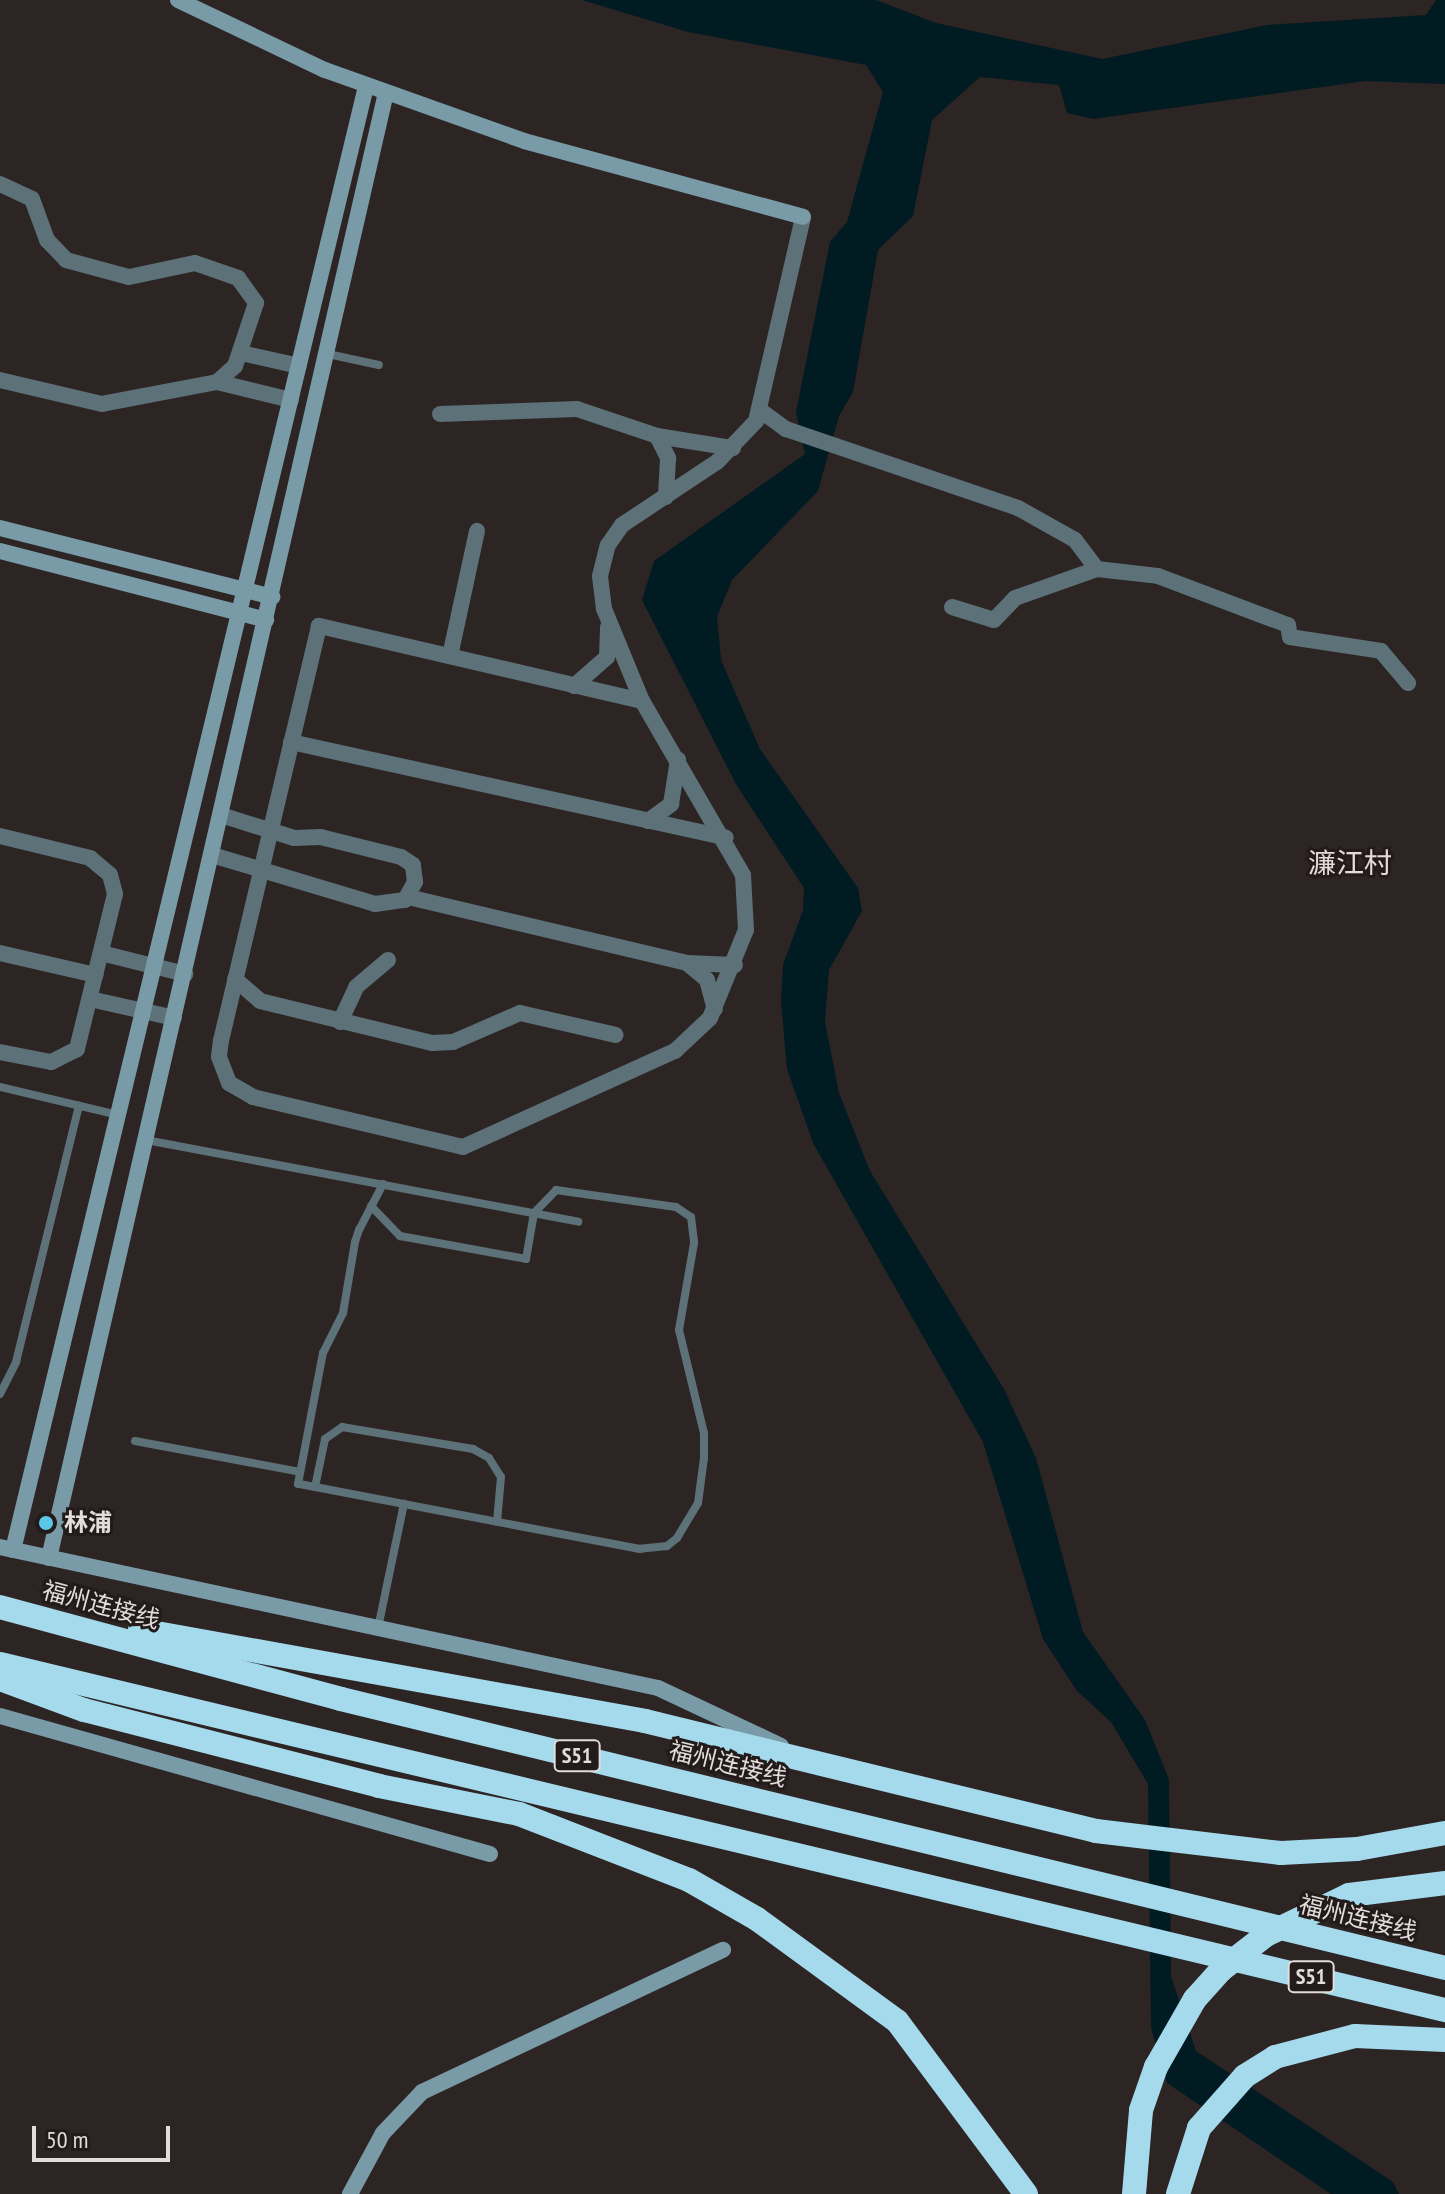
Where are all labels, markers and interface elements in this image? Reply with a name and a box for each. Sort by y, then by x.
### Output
district label: 濂江村 [1308,846,1392,880]
place label: 林浦 [64,1509,112,1537]
marker: 林浦 [35,1512,57,1534]
street label: 福州连接线 [39,1576,163,1634]
street label: 福州连接线 [666,1736,790,1792]
road number: S51 [553,1738,601,1774]
street label: 福州连接线 [1296,1890,1420,1946]
road number: S51 [1287,1959,1335,1995]
scale bar [36,2110,174,2160]
text: 50 m [46,2124,88,2155]

